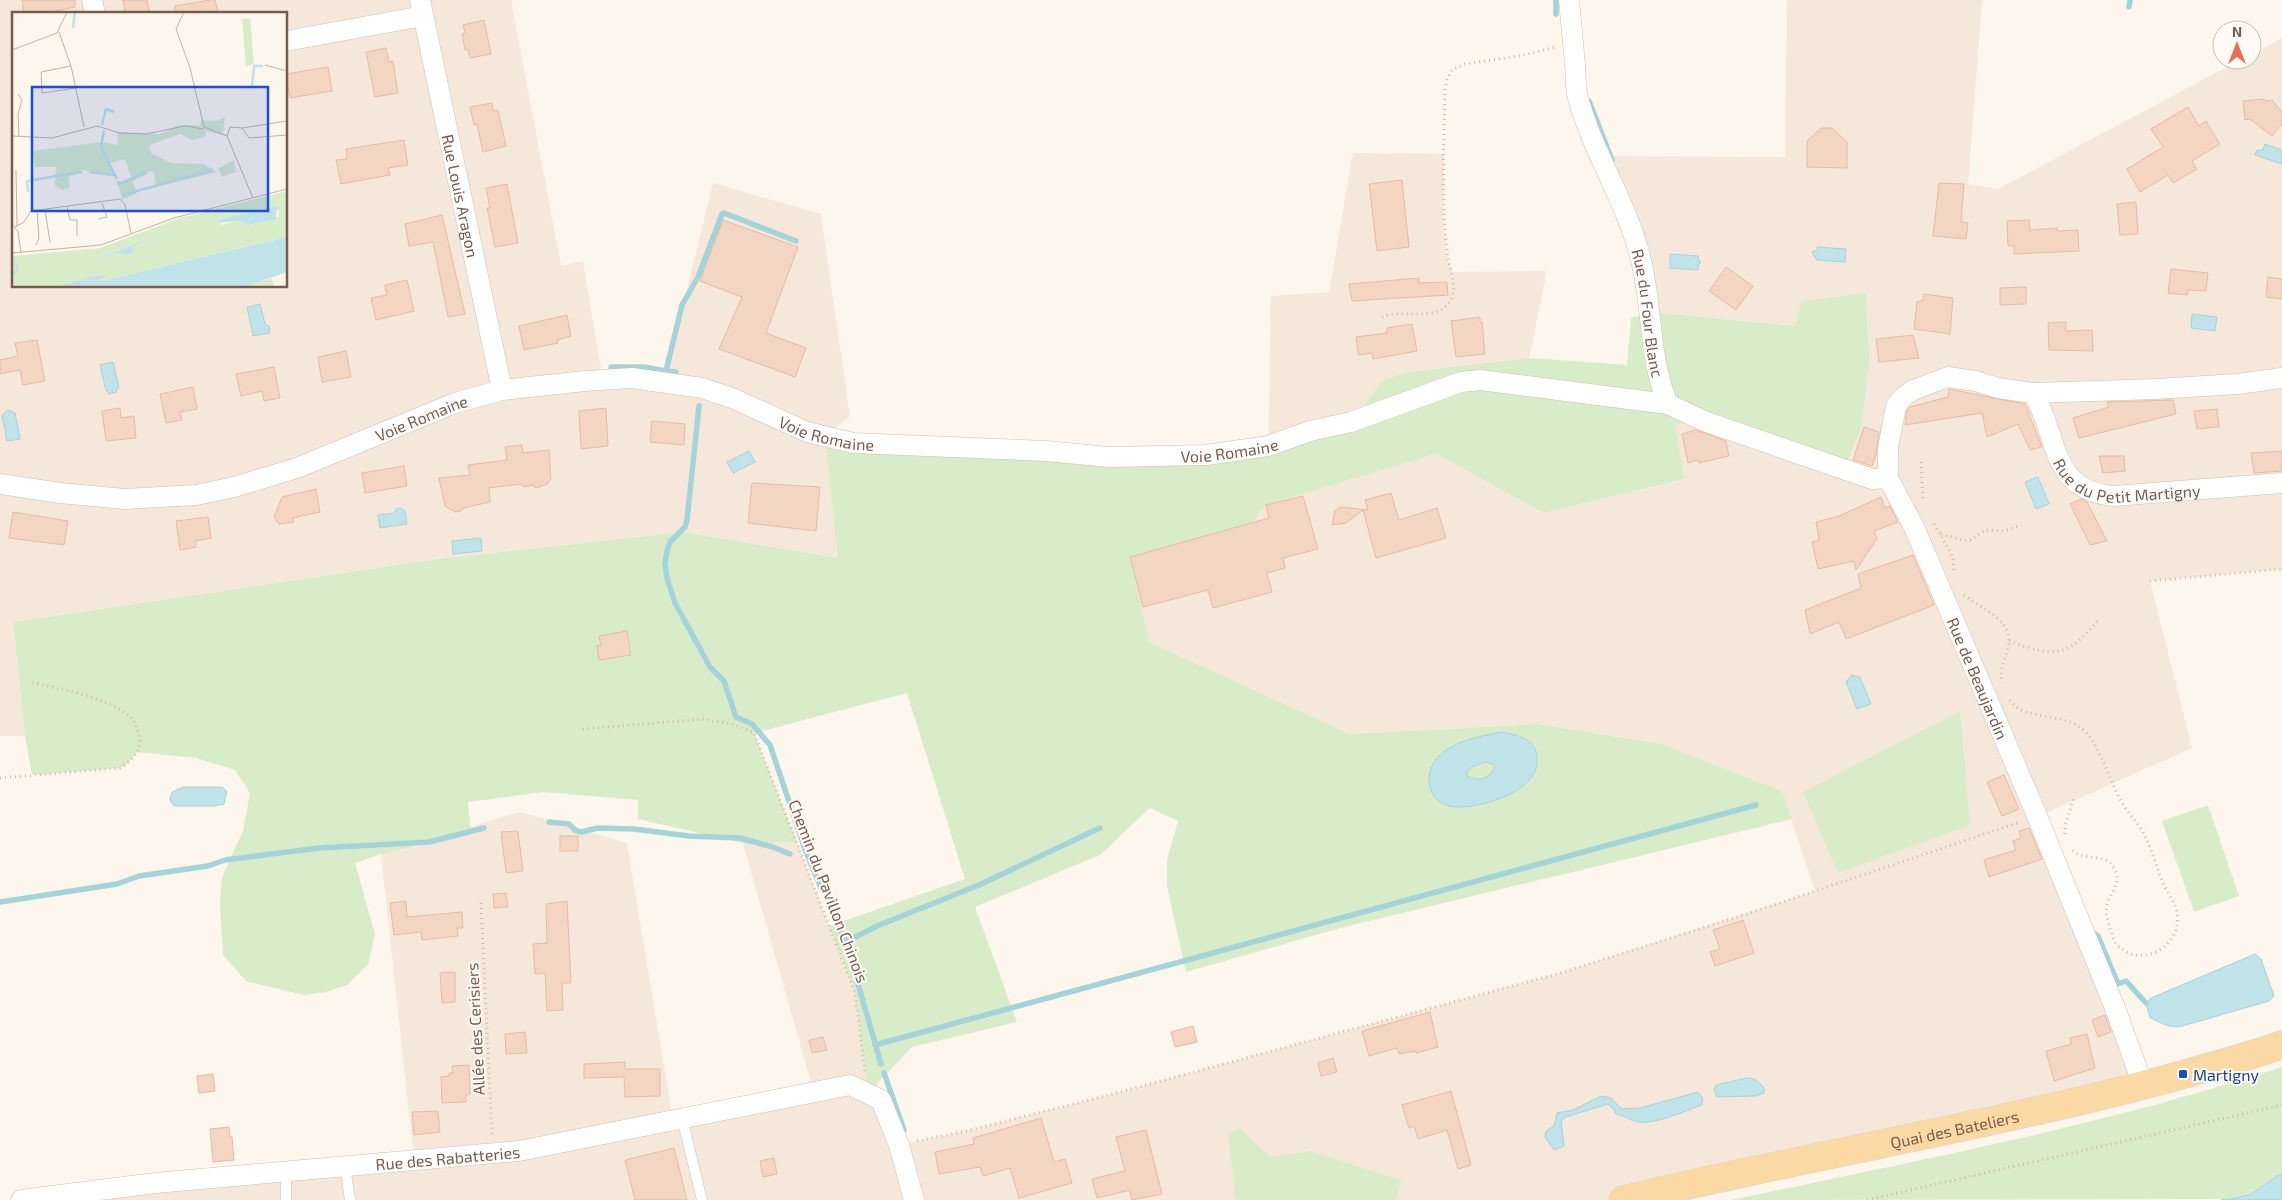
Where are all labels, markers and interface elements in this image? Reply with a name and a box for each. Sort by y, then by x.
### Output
inset map [12,12,288,288]
north arrow [2212,20,2262,70]
text: N [2232,23,2242,40]
street label: Rue Louis Aragon [439,132,483,259]
street label: Rue du Four Blanc [1629,246,1668,379]
street label: Voie Romaine [372,391,470,444]
street label: Voie Romaine [776,411,874,453]
street label: Voie Romaine [1180,434,1281,465]
street label: Rue du Petit Martigny [2050,455,2202,506]
street label: Rue de Beaujardin [1944,614,2013,742]
street label: Chemin du Pavillon Chinois [785,797,873,985]
street label: Allée des Cerisiers [462,962,488,1096]
place label: Martigny [2193,1065,2260,1084]
marker: Martigny [2177,1068,2189,1080]
street label: Quai des Bateliers [1888,1106,2021,1153]
street label: Rue des Rabatteries [375,1141,521,1173]

